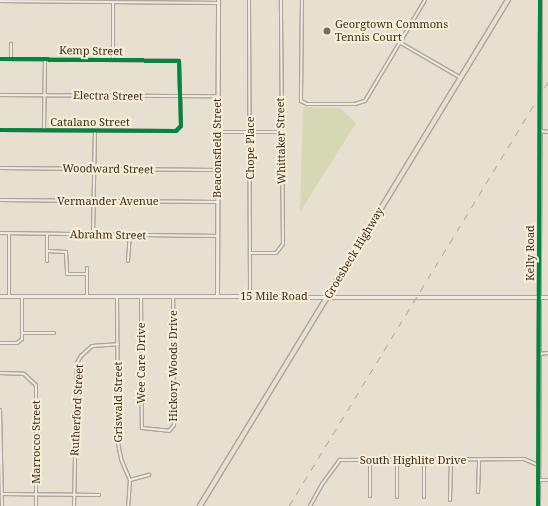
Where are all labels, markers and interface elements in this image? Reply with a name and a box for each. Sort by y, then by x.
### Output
place label: Georgtown Commons Tennis Court [335,18,448,44]
marker: Georgtown Commons Tennis Court [322,26,332,36]
street label: Kemp Street [59,44,123,58]
street label: Electra Street [73,89,143,103]
street label: Beaconsfield Street [210,98,224,198]
street label: Whittaker Street [274,98,288,184]
street label: Catalano Street [50,115,130,129]
street label: Chope Place [243,116,257,180]
street label: Woodward Street [62,162,154,176]
street label: Vermander Avenue [57,194,159,208]
street label: Groesbeck Highway [321,205,387,301]
street label: Kelly Road [523,225,537,281]
street label: Abrahm Street [70,228,146,242]
street label: 15 Mile Road [240,289,308,303]
street label: Hickory Woods Drive [166,310,180,422]
street label: Wee Care Drive [134,322,148,404]
street label: Griswald Street [111,362,125,442]
street label: Rutherford Street [68,364,86,456]
street label: Marrocco Street [29,400,43,484]
street label: South Highlite Drive [360,453,466,467]

